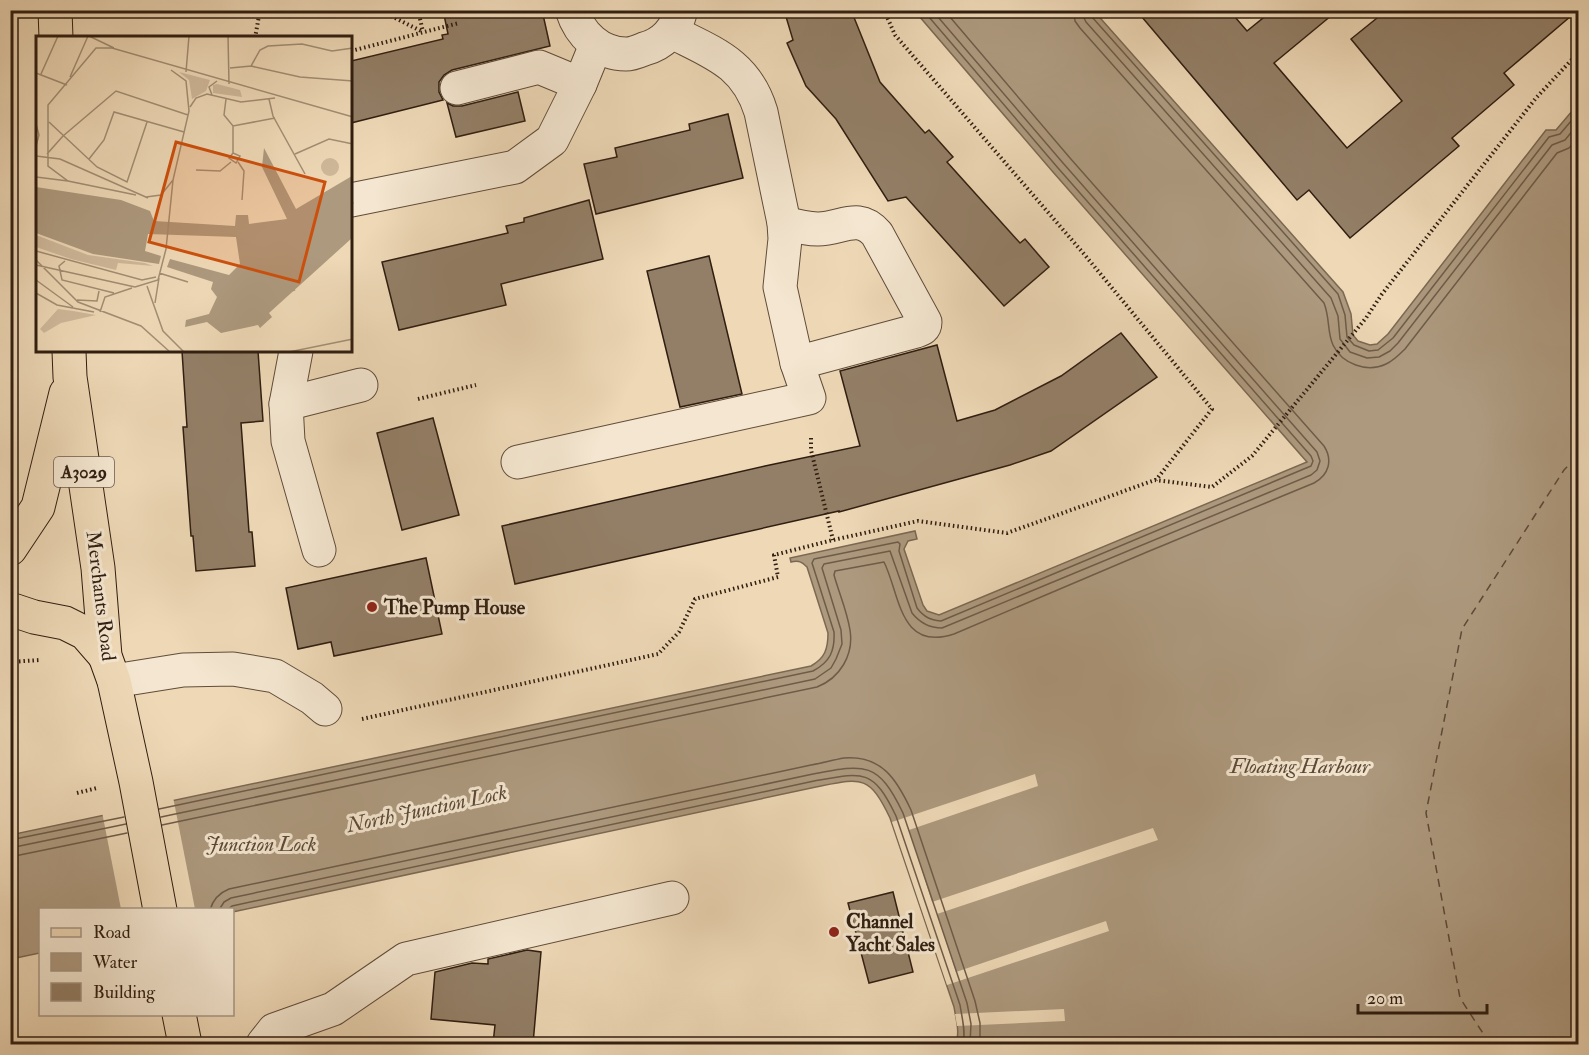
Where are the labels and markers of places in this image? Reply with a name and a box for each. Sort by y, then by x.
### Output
place label: The Pump House [383,595,526,621]
marker: The Pump House [365,600,379,614]
place label: Channel Yacht Sales [845,909,935,957]
marker: Channel Yacht Sales [827,925,841,939]

